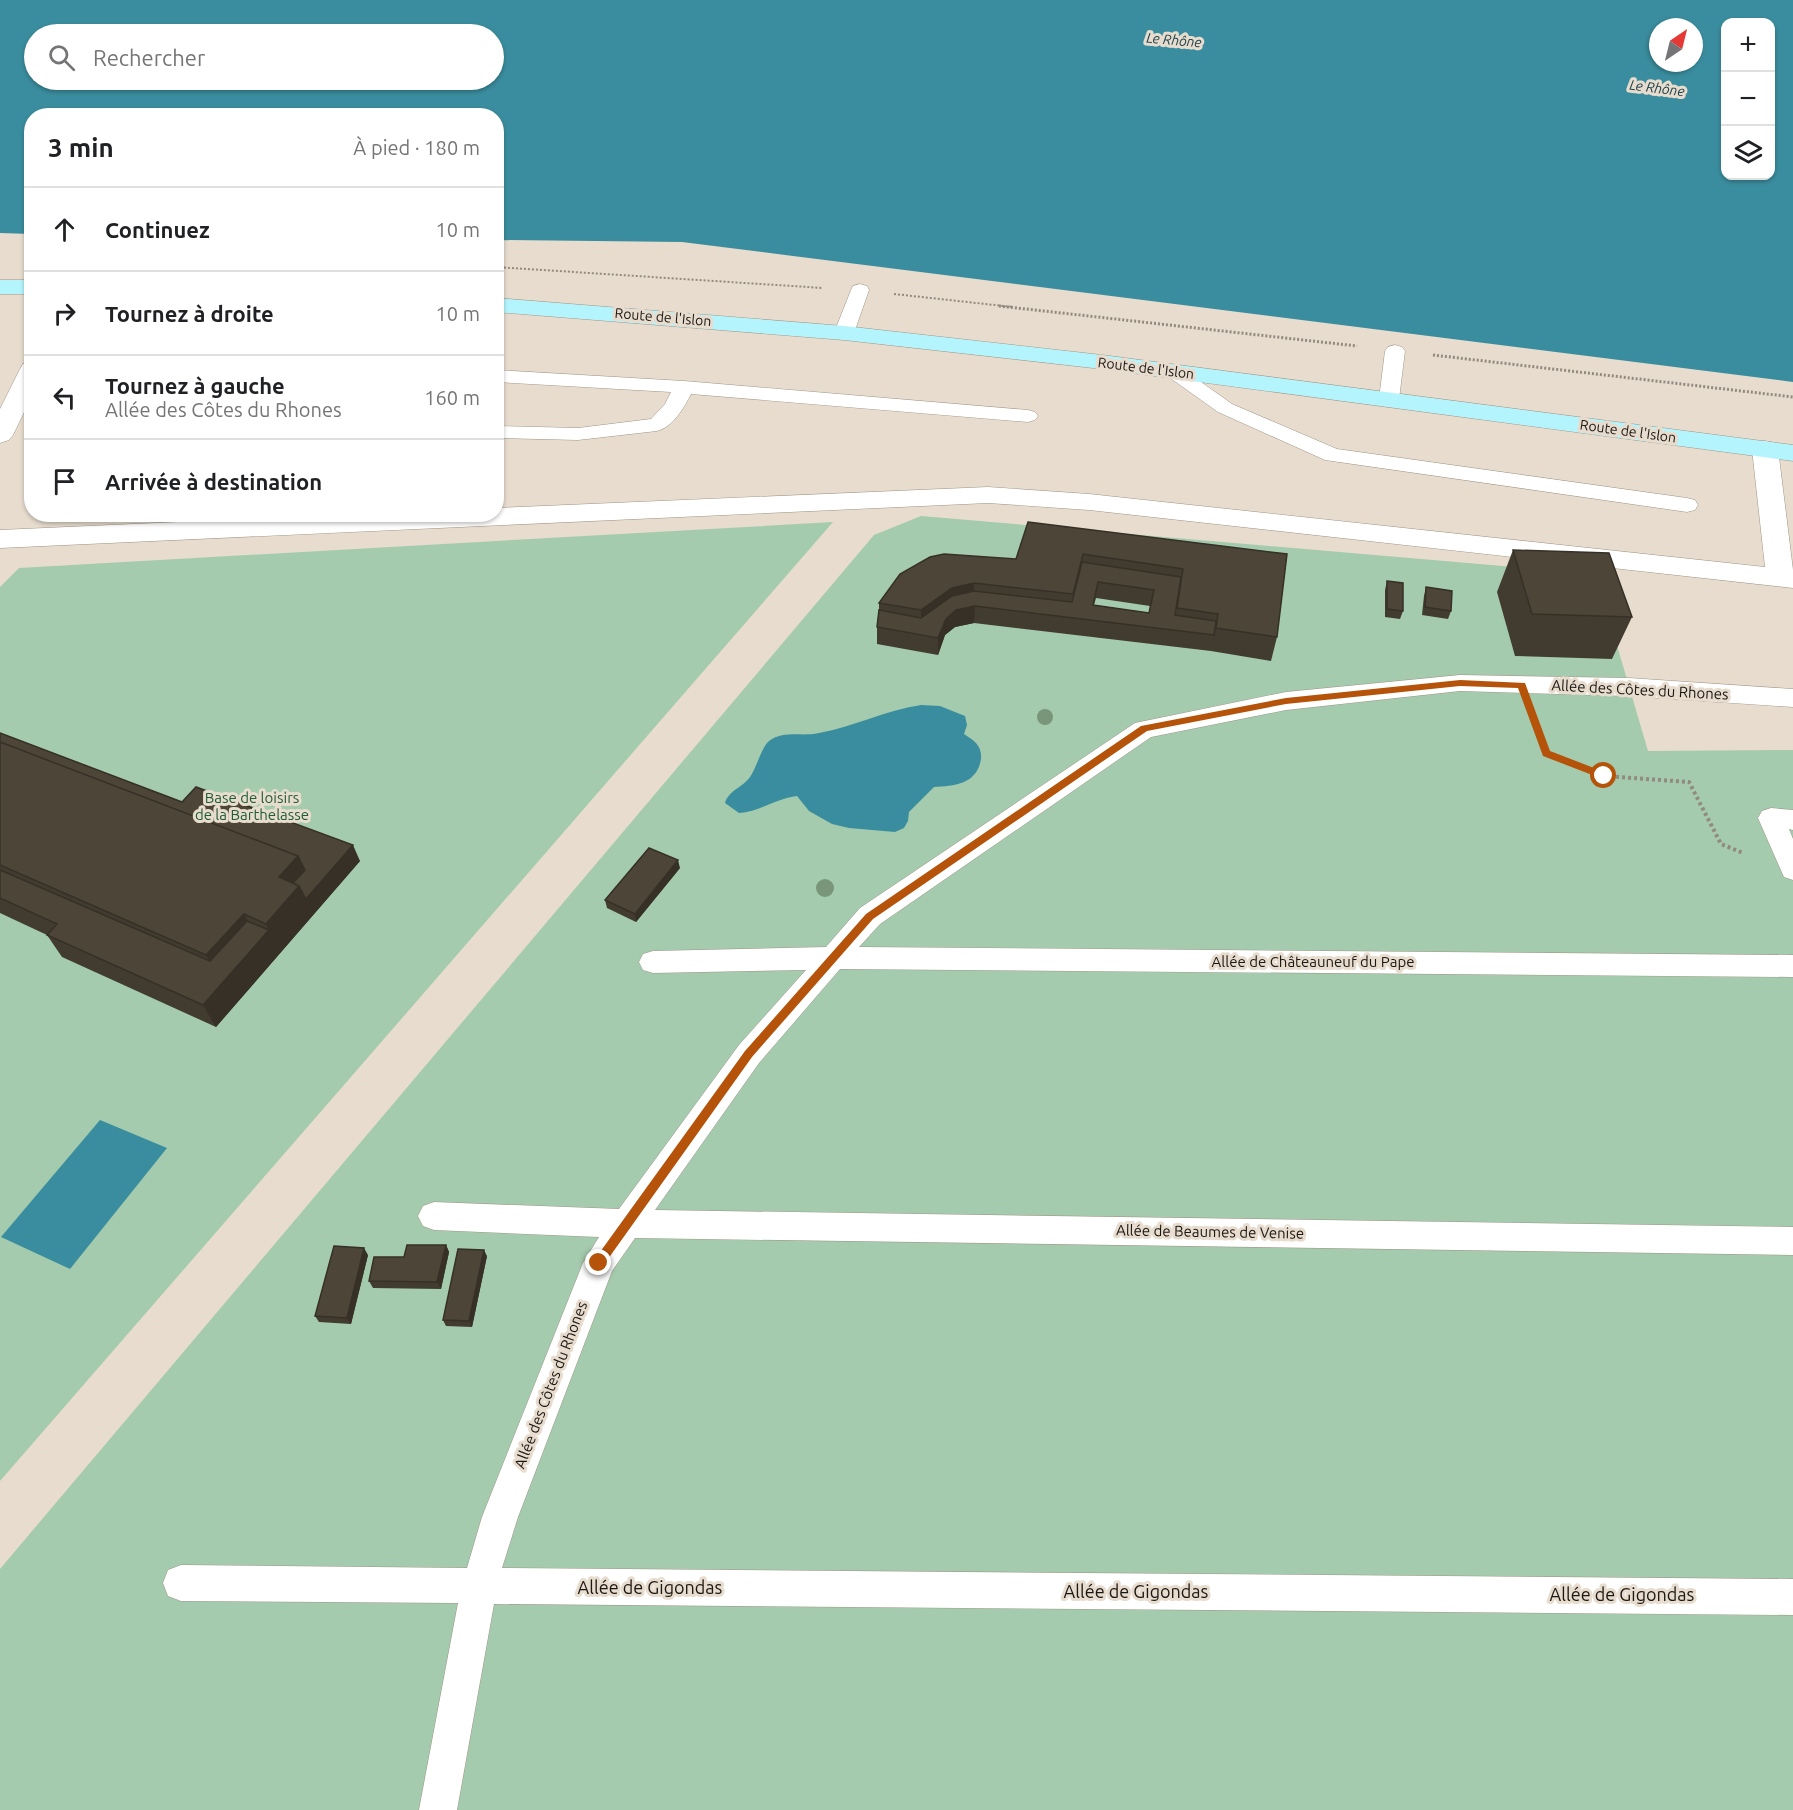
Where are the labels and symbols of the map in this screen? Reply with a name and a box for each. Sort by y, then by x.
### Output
north arrow [1649,18,1703,72]
water label: Le Rhône [1146,30,1202,50]
water label: Le Rhône [1629,77,1685,99]
street label: Route de l'Islon [614,305,712,329]
street label: Route de l'Islon [1097,354,1195,382]
street label: Route de l'Islon [1579,416,1677,446]
street label: Allée des Côtes du Rhones [1551,676,1729,703]
route start [1590,762,1616,788]
park label: Base de loisirs de la Barthelasse [195,789,309,823]
street label: Allée de Châteauneuf du Pape [1212,953,1414,970]
street label: Allée de Beaumes de Venise [1116,1221,1304,1242]
route end [585,1249,611,1275]
street label: Allée des Côtes du Rhones [511,1299,590,1471]
street label: Allée de Gigondas [578,1577,723,1597]
street label: Allée de Gigondas [1064,1581,1209,1601]
street label: Allée de Gigondas [1550,1584,1695,1604]

